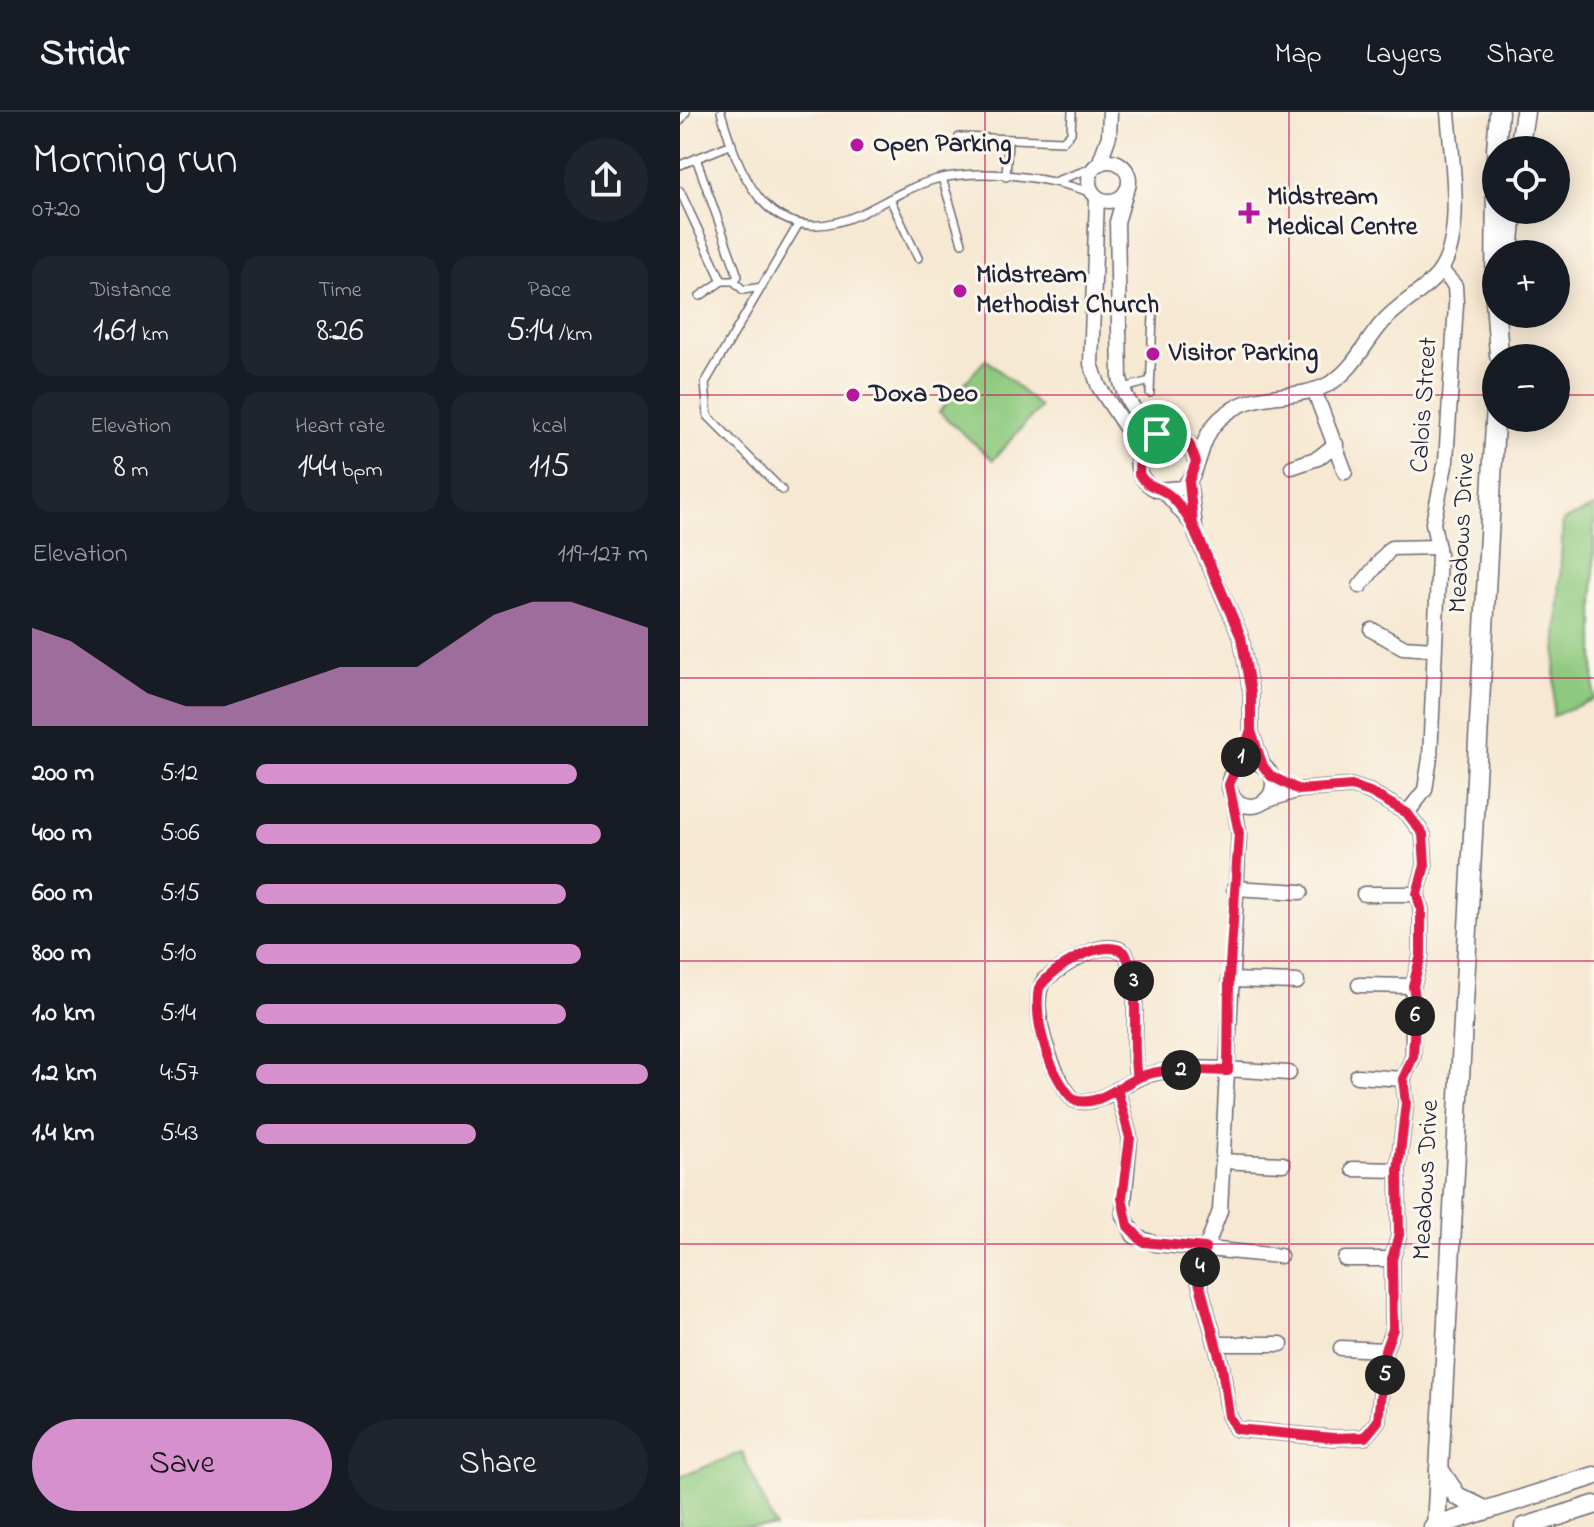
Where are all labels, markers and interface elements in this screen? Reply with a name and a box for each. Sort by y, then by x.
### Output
text: Stridr [40,27,129,83]
text: Map [1274,35,1322,76]
text: Layers [1366,35,1442,76]
text: Share [1486,35,1554,76]
place label: Open Parking [873,126,1012,165]
text: Morning run [32,129,238,193]
marker: Open Parking [848,136,866,154]
map controls [1482,136,1570,432]
button: locate [1482,136,1570,224]
button: share [564,138,648,222]
place label: Midstream Medical Centre [1267,179,1419,247]
text: 07:20 [32,191,80,229]
marker: Midstream Medical Centre [1238,202,1260,224]
button: + [1482,240,1570,328]
place label: Midstream Methodist Church [976,257,1159,325]
text: Distance [90,275,171,307]
text: Time [318,275,362,307]
text: Pace [528,275,571,307]
marker: Midstream Methodist Church [951,282,969,300]
text: 1.61 [93,307,136,357]
text: 8:26 [316,307,364,357]
text: 5:14 [506,307,553,357]
text: km [136,319,169,351]
text: /km [553,319,592,351]
place label: Visitor Parking [1168,335,1318,374]
street label: Calois Street [1401,336,1449,474]
button: − [1482,344,1570,432]
marker: Visitor Parking [1144,345,1162,363]
place label: Doxa Deo [868,376,978,414]
marker: Doxa Deo [844,386,862,404]
pin [1123,400,1191,468]
text: Elevation [90,411,171,443]
text: Heart rate [295,411,385,443]
text: kcal [532,411,567,443]
icon: arrive [1135,412,1179,456]
text: 8 [113,443,126,493]
text: 144 [298,443,336,493]
text: 115 [529,443,570,493]
street label: Meadows Drive [1440,451,1486,614]
text: m [126,455,148,487]
text: bpm [336,455,382,487]
text: Elevation [32,536,128,574]
text: 119–127 m [558,536,648,574]
pin: 1 [1221,737,1261,777]
text: 1 [1238,741,1245,773]
text: 200 m [32,755,94,793]
text: 5:12 [160,755,198,793]
text: 400 m [32,815,92,853]
text: 5:06 [160,815,200,853]
text: 600 m [32,875,93,913]
text: 5:15 [160,875,200,913]
text: 800 m [32,935,91,973]
text: 5:10 [160,935,197,973]
pin: 3 [1114,961,1154,1001]
text: 3 [1129,965,1139,997]
text: 1.0 km [32,995,95,1033]
text: 5:14 [160,995,196,1033]
pin: 6 [1395,996,1435,1036]
text: 6 [1410,1000,1420,1032]
pin: 2 [1161,1050,1201,1090]
text: 2 [1176,1054,1186,1086]
text: 1.2 km [32,1055,97,1093]
text: 4:57 [160,1055,199,1093]
street label: Meadows Drive [1404,1098,1450,1261]
text: 1.4 km [32,1115,94,1153]
text: 5:43 [160,1115,199,1153]
pin: 4 [1180,1247,1220,1287]
text: 4 [1195,1251,1205,1283]
pin: 5 [1365,1355,1405,1395]
text: 5 [1379,1359,1391,1391]
button: Save [32,1419,332,1511]
button: Share [348,1419,648,1511]

